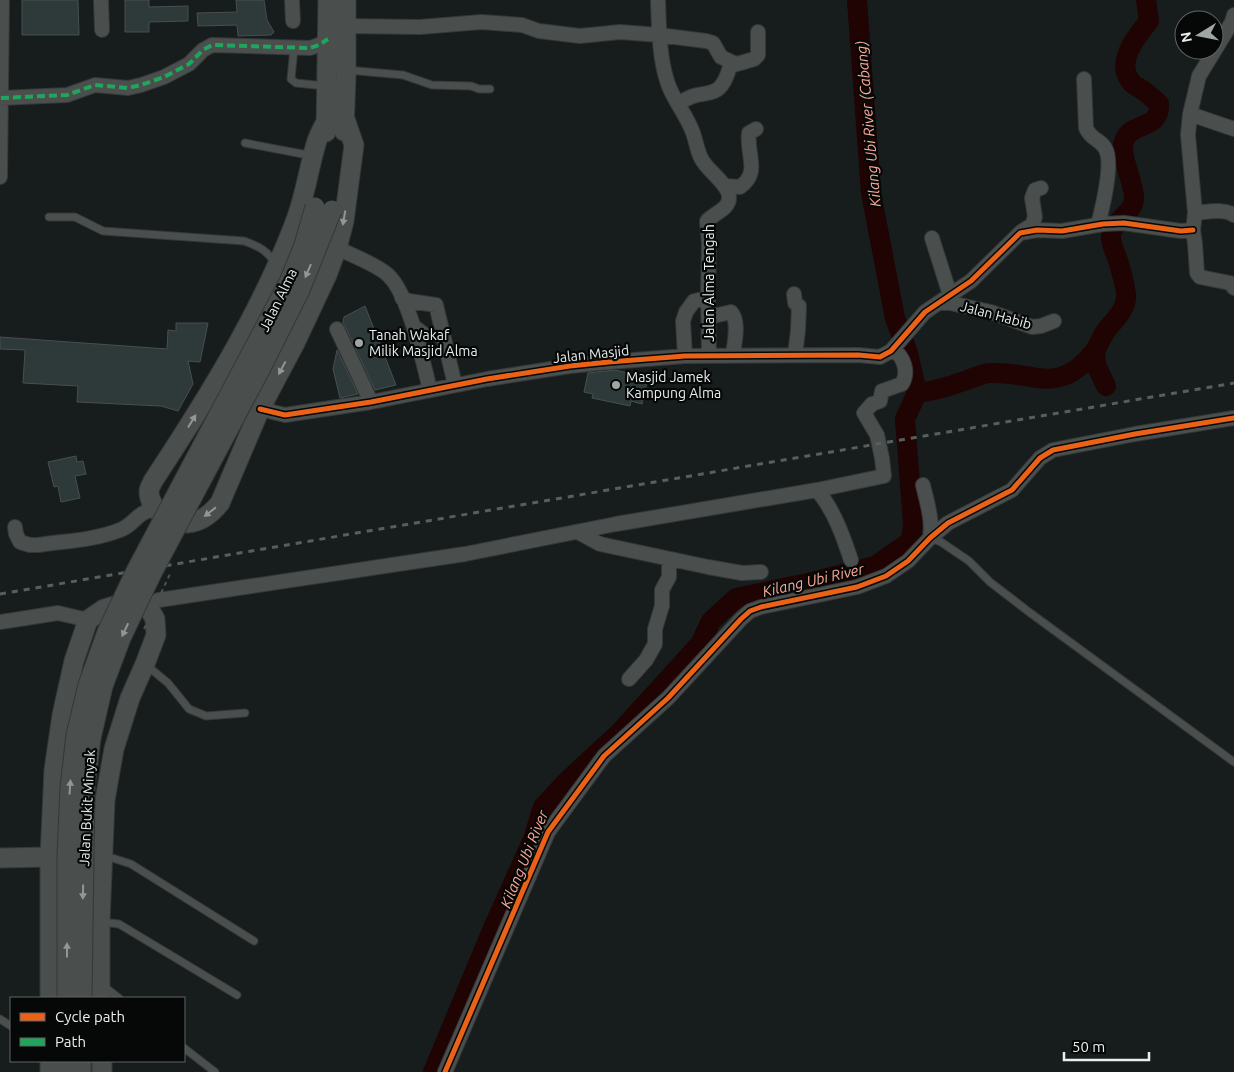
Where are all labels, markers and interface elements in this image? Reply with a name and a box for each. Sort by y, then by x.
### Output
north arrow [1174,10,1224,60]
text: N [1177,31,1195,44]
water label: Kilang Ubi River (Cabang) [852,40,884,208]
one-way arrow [340,210,348,226]
street label: Jalan Alma Tengah [701,224,717,342]
one-way arrow [304,264,311,279]
street label: Jalan Alma [256,266,300,334]
street label: Jalan Habib [959,298,1033,332]
place label: Tanah Wakaf Milik Masjid Alma [369,327,478,359]
marker: Tanah Wakaf Milik Masjid Alma [353,337,365,349]
street label: Jalan Masjid [552,342,630,366]
one-way arrow [278,360,286,375]
place label: Masjid Jamek Kampung Alma [626,369,721,401]
marker: Masjid Jamek Kampung Alma [610,379,622,391]
one-way arrow [187,414,196,428]
one-way arrow [204,507,217,517]
water label: Kilang Ubi River [761,560,867,600]
one-way arrow [121,623,129,638]
street label: Jalan Bukit Minyak [76,749,98,867]
one-way arrow [66,779,74,795]
water label: Kilang Ubi River [497,807,552,910]
one-way arrow [79,884,87,900]
one-way arrow [63,941,71,957]
legend [10,997,185,1062]
text: Cycle path [55,1008,125,1025]
scale bar [1064,1030,1149,1062]
text: Path [55,1033,86,1050]
text: 50 m [1072,1038,1105,1055]

